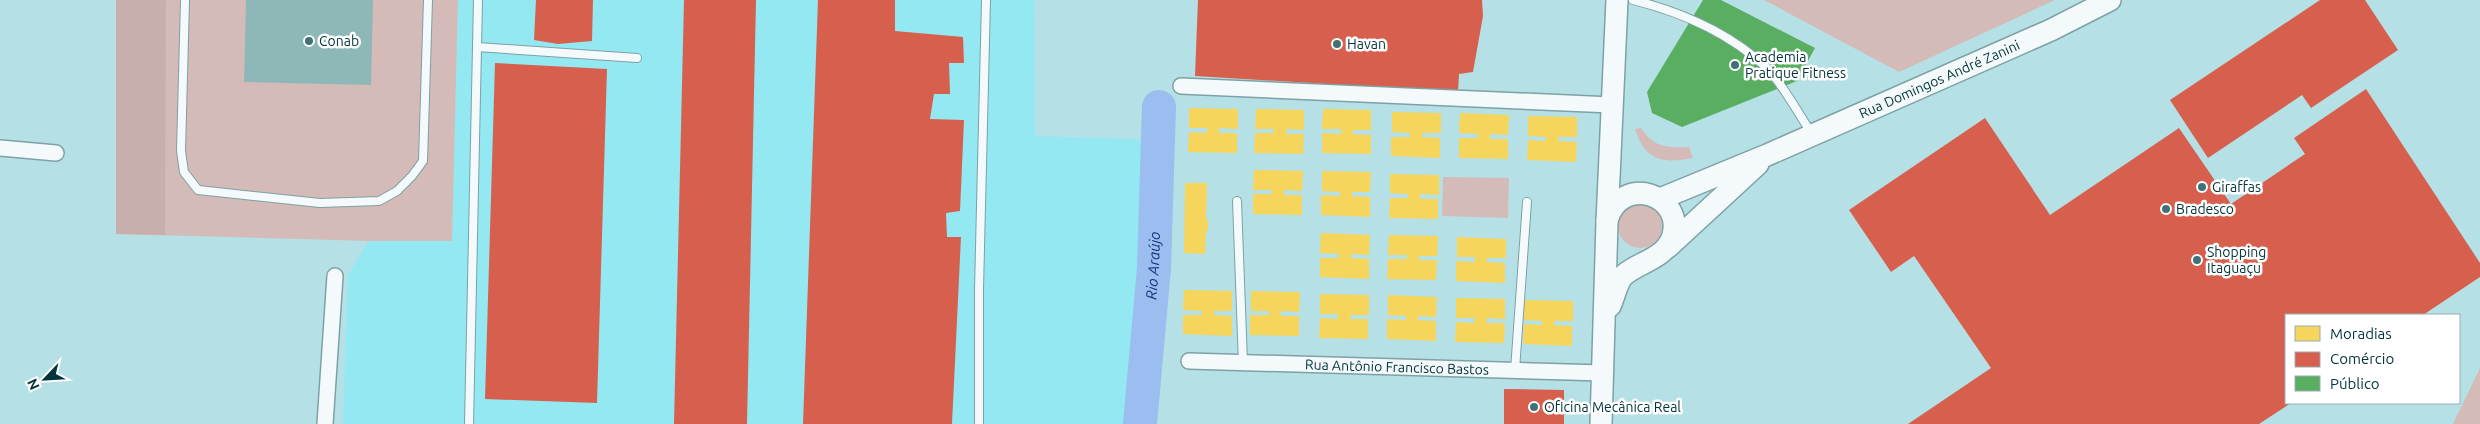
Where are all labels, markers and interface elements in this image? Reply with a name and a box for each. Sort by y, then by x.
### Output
place label: Conab [319,33,359,49]
marker: Conab [303,35,315,47]
place label: Havan [1347,36,1386,52]
street label: Rua Domingos André Zanini [1857,37,2022,121]
marker: Havan [1331,38,1343,50]
place label: Academia Pratique Fitness [1745,49,1846,81]
marker: Academia Pratique Fitness [1729,59,1741,71]
place label: Giraffas [2212,179,2261,195]
marker: Giraffas [2196,181,2208,193]
place label: Bradesco [2176,201,2234,217]
marker: Bradesco [2160,203,2172,215]
water label: Rio Araújo [1142,231,1163,300]
place label: Shopping Itaguaçu [2207,244,2266,276]
marker: Shopping Itaguaçu [2191,254,2203,266]
legend [2285,314,2460,404]
text: Moradias [2330,325,2392,342]
text: Comércio [2330,350,2394,367]
north arrow [20,354,70,404]
street label: Rua Antônio Francisco Bastos [1305,356,1489,378]
text: Público [2330,375,2380,392]
text: N [24,376,43,393]
place label: Oficina Mecânica Real [1544,399,1681,415]
marker: Oficina Mecânica Real [1528,401,1540,413]

